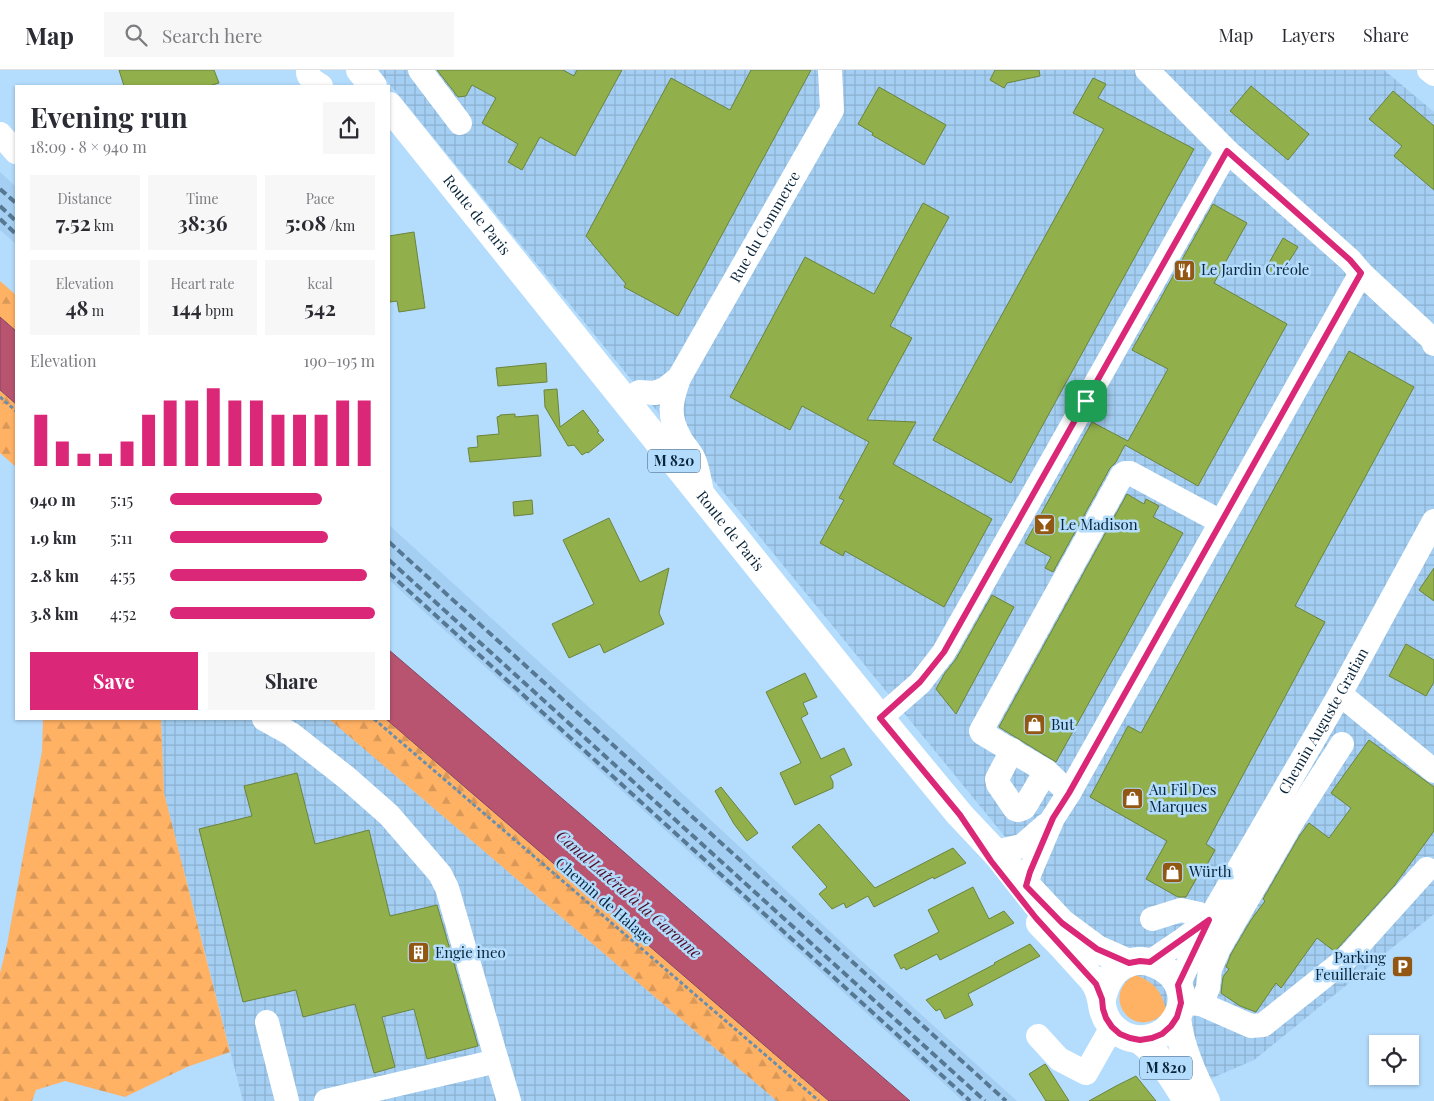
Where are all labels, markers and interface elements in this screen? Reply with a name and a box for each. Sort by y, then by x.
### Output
search box [104,12,454,57]
text: Map [25,19,74,51]
icon: search [122,21,150,49]
text: Search here [162,22,262,48]
text: Map [1218,23,1253,47]
text: Layers [1281,23,1335,47]
text: Share [1363,23,1409,47]
text: Evening run [30,98,188,135]
button: share [323,102,375,154]
text: 18:09 · 8 × 940 m [30,136,147,157]
street label: Rue du Commerce [725,167,804,286]
street label: Route de Paris [439,170,516,259]
text: Distance [58,189,112,208]
text: Time [186,189,219,208]
text: Pace [306,189,335,208]
text: 7.52 [56,208,91,236]
text: 38:36 [177,208,228,236]
text: 5:08 [285,208,326,236]
text: km [91,216,114,235]
text: /km [326,216,355,235]
restaurant icon: Le Jardin Créole [1173,258,1197,282]
place label: Le Jardin Créole [1201,259,1309,279]
text: Elevation [56,274,114,293]
text: Heart rate [170,274,235,293]
text: kcal [308,274,333,293]
text: 48 [65,293,88,321]
text: 144 [171,293,202,321]
text: 542 [304,293,336,321]
text: m [88,301,104,320]
text: bpm [202,301,234,320]
text: Elevation [30,350,97,371]
text: 190–195 m [304,350,375,371]
pin [1065,380,1107,422]
icon: arrive [1072,387,1100,415]
road number: M 820 [648,450,700,472]
street label: Route de Paris [693,486,769,575]
text: 940 m [30,489,76,510]
text: 5:15 [110,489,133,510]
bar icon: Le Madison [1032,513,1056,537]
place label: Le Madison [1060,514,1138,534]
text: 1.9 km [30,527,77,548]
text: 5:11 [110,527,133,548]
text: 2.8 km [30,565,79,586]
text: 4:55 [110,565,135,586]
text: 3.8 km [30,603,78,624]
text: 4:52 [110,603,136,624]
street label: Chemin Auguste Gratian [1273,644,1372,797]
button: Save [30,652,198,710]
button: Share [208,652,375,710]
shop icon: But [1023,713,1047,737]
place label: But [1051,714,1075,734]
place label: Au Fil Des Marques [1148,779,1217,816]
shop icon: Au Fil Des Marques [1121,787,1145,811]
water label: Canal Latéral à la Garonne [552,825,706,963]
street label: Chemin de Halage [552,852,658,948]
shop icon: Würth [1161,860,1185,884]
place label: Würth [1188,861,1232,881]
building icon: Engie ineo [407,941,431,965]
place label: Engie ineo [435,942,506,962]
place label: Parking Feuilleraie [1315,947,1386,984]
parking icon: Parking Feuilleraie [1390,955,1414,979]
map controls [1369,1035,1419,1085]
button: locate [1369,1035,1419,1085]
road number: M 820 [1140,1056,1192,1080]

